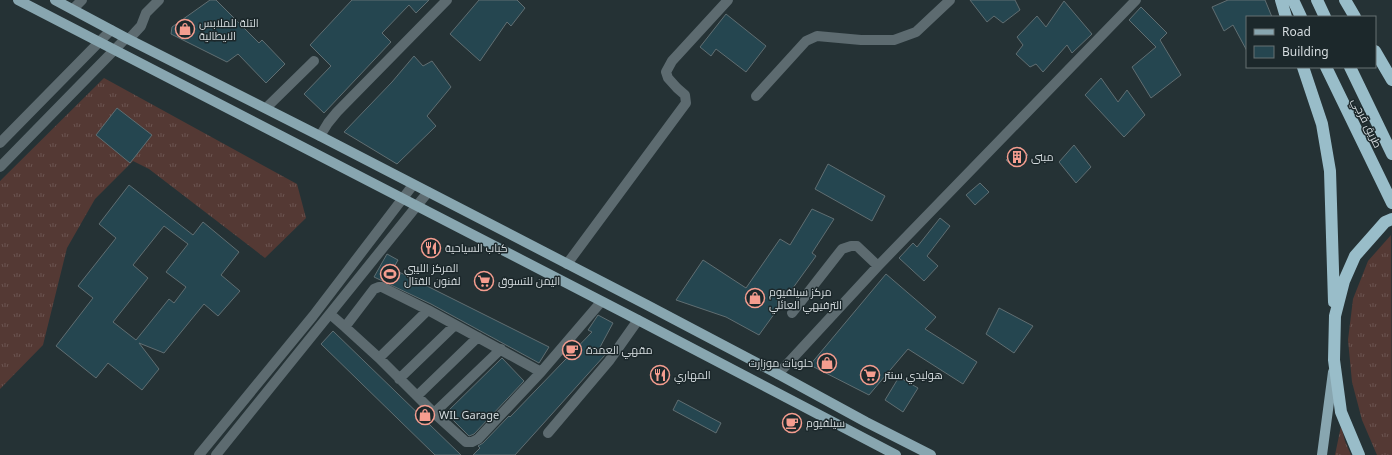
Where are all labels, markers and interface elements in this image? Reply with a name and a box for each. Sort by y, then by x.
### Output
place label: التلة للملابس الايطالية [199,15,259,43]
legend [1246,16,1376,68]
shop icon: التلة للملابس الايطالية [174,18,196,40]
text: Road [1282,23,1311,40]
text: Building [1282,43,1329,60]
street label: طريق قرجي [1347,95,1386,151]
building icon: مبنى [1006,146,1028,168]
place label: مبنى [1031,149,1054,164]
restaurant icon: كباب السياحية [420,237,442,259]
place label: كباب السياحية [445,240,508,255]
place label: المركز الليبي لفنون القتال [404,260,461,288]
sports icon: المركز الليبي لفنون القتال [379,263,401,285]
supermarket icon: اليمن للتسوق [473,270,495,292]
place label: اليمن للتسوق [498,273,560,288]
place label: مركز سيلفيوم الترفيهي العائلي [769,284,842,314]
shop icon: مركز سيلفيوم الترفيهي العائلي [744,287,766,309]
cafe icon: مقهي العمدة [561,339,583,361]
place label: مقهي العمدة [586,342,653,359]
shop icon: حلويات موزارت [816,352,838,374]
place label: حلويات موزارت [749,355,813,370]
restaurant icon: المهاري [649,364,671,386]
supermarket icon: هوليدي سنتر [859,364,881,386]
place label: المهاري [674,367,711,384]
place label: هوليدي سنتر [883,367,943,384]
shop icon: WIL Garage [414,404,436,426]
place label: WIL Garage [439,407,499,422]
cafe icon: سيلفيوم [781,412,803,434]
place label: سيلفيوم [806,415,845,431]

